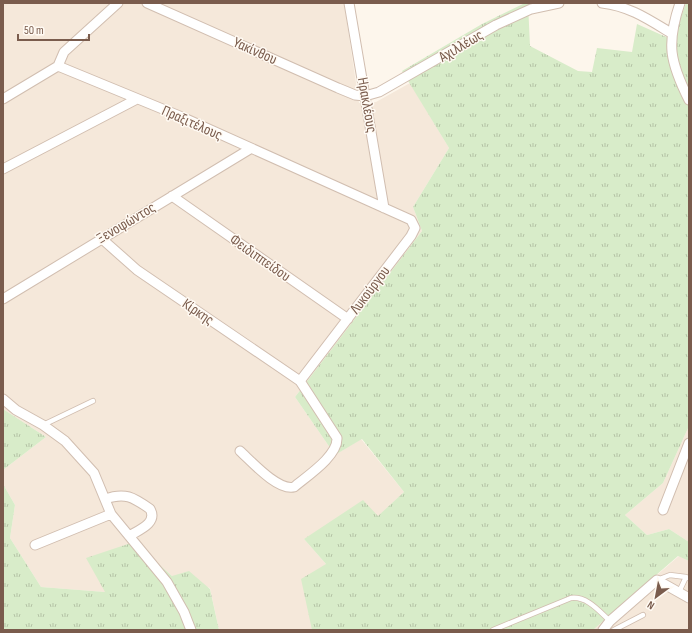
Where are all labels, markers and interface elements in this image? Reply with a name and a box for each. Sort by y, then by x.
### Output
scale bar [18,16,89,42]
text: 50 m [24,23,44,38]
street label: Αχιλλέως [434,25,487,67]
street label: Υακίνθου [230,33,280,69]
street label: Ηρακλέους [353,76,381,134]
street label: Πραξιτέλους [159,101,225,145]
street label: Ξενοφώντος [93,198,159,248]
street label: Φειδιππείδου [226,230,294,286]
street label: Λυκούργου [345,262,394,319]
street label: Κίρκης [178,294,218,330]
north arrow [636,577,676,617]
text: N [645,598,657,612]

